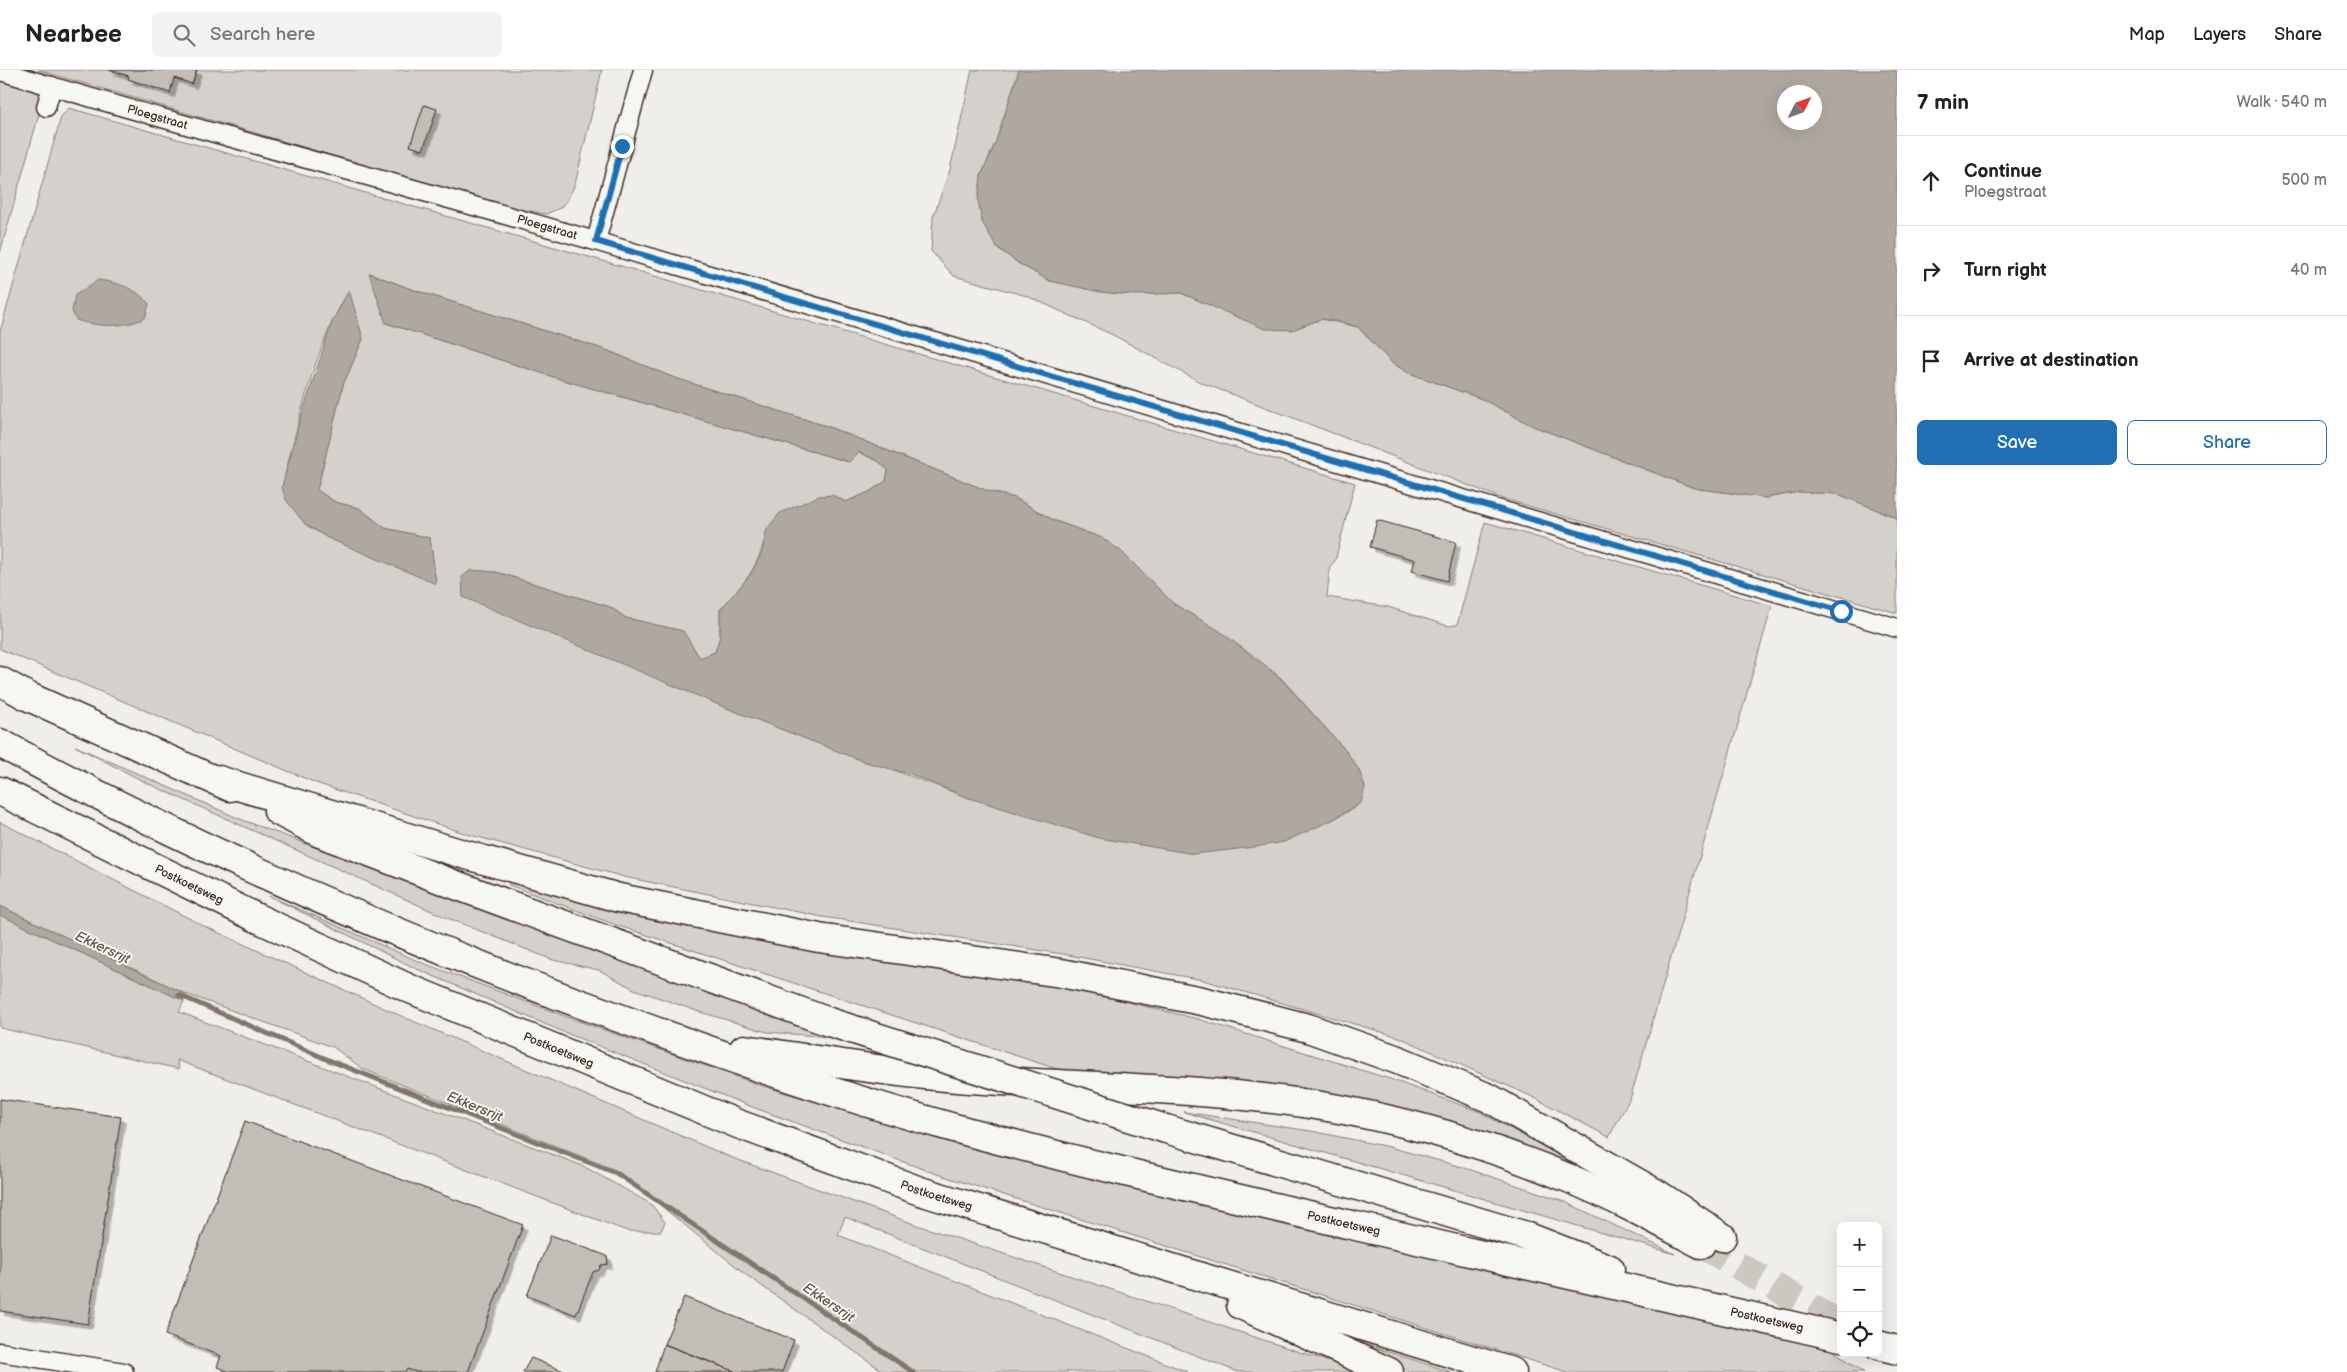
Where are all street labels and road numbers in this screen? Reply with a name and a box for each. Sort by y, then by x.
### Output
street label: Ploegstraat [125,102,190,133]
street label: Ploegstraat [515,212,579,243]
street label: Postkoetsweg [152,862,226,908]
street label: Postkoetsweg [521,1029,596,1072]
street label: Postkoetsweg [898,1177,974,1215]
street label: Postkoetsweg [1306,1208,1382,1239]
street label: Postkoetsweg [1729,1304,1805,1336]

